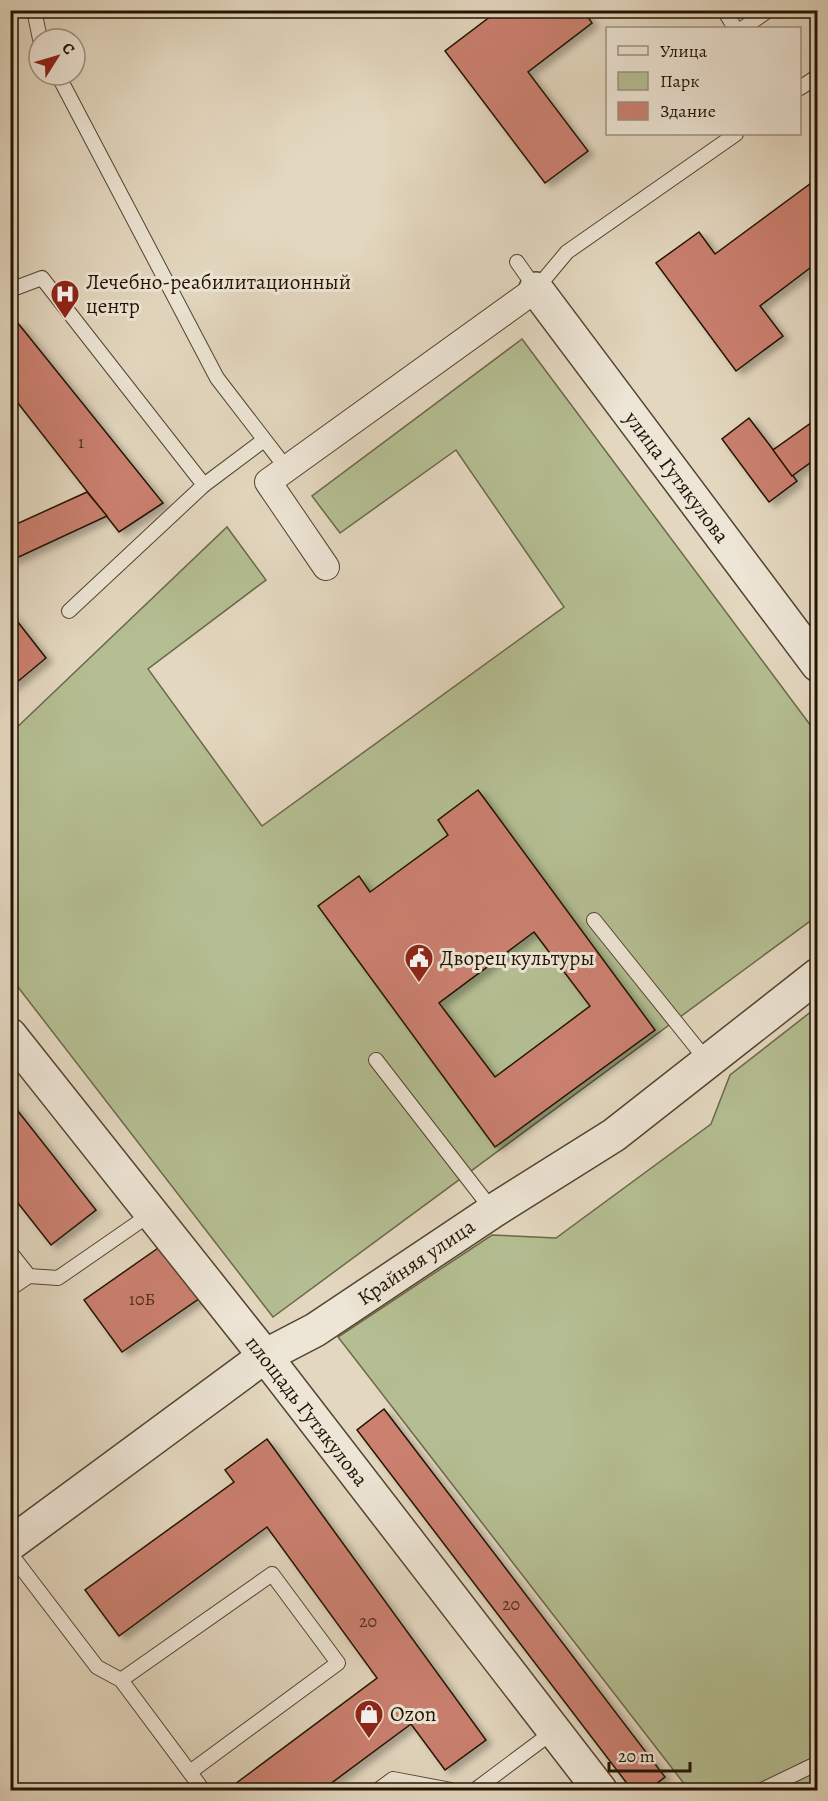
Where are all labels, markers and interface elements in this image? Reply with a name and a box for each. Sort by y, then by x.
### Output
north arrow [27,27,87,87]
legend [606,27,801,135]
text: С [56,38,80,59]
text: Улица [660,39,708,63]
text: Парк [660,69,700,93]
text: Здание [660,99,716,123]
place label: Лечебно-реабилитационный центр [86,268,351,320]
hospital icon: Лечебно-реабилитационный центр [49,278,81,320]
street label: улица Гутякулова [618,405,736,549]
house number: 1 [78,430,84,454]
public building icon: Дворец культуры [403,942,435,984]
place label: Дворец культуры [440,944,594,972]
street label: Крайняя улица [352,1212,481,1312]
house number: 10Б [129,1287,155,1311]
street label: площадь Гутякулова [239,1330,375,1492]
house number: 20 [502,1592,520,1616]
house number: 20 [359,1609,377,1633]
shop icon: Ozon [353,1698,385,1740]
place label: Ozon [390,1700,436,1728]
scale bar [609,1735,690,1773]
text: 20 m [618,1744,655,1768]

